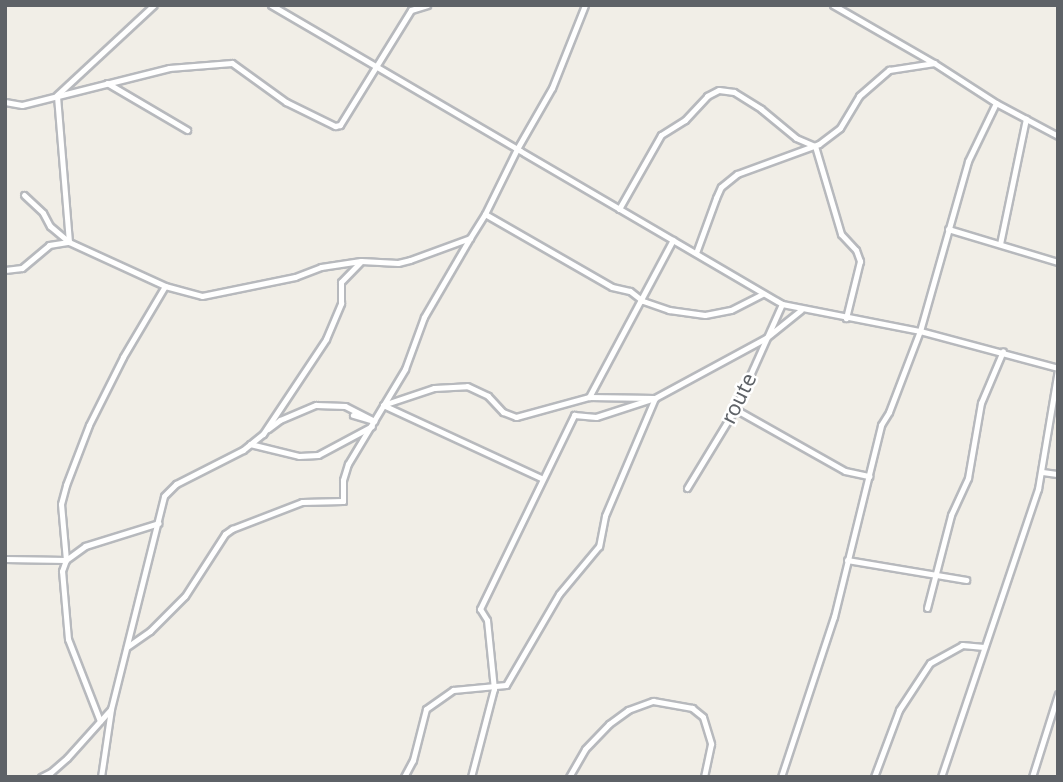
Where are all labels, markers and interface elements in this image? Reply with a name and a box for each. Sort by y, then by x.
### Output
street label: route [715,368,761,428]

